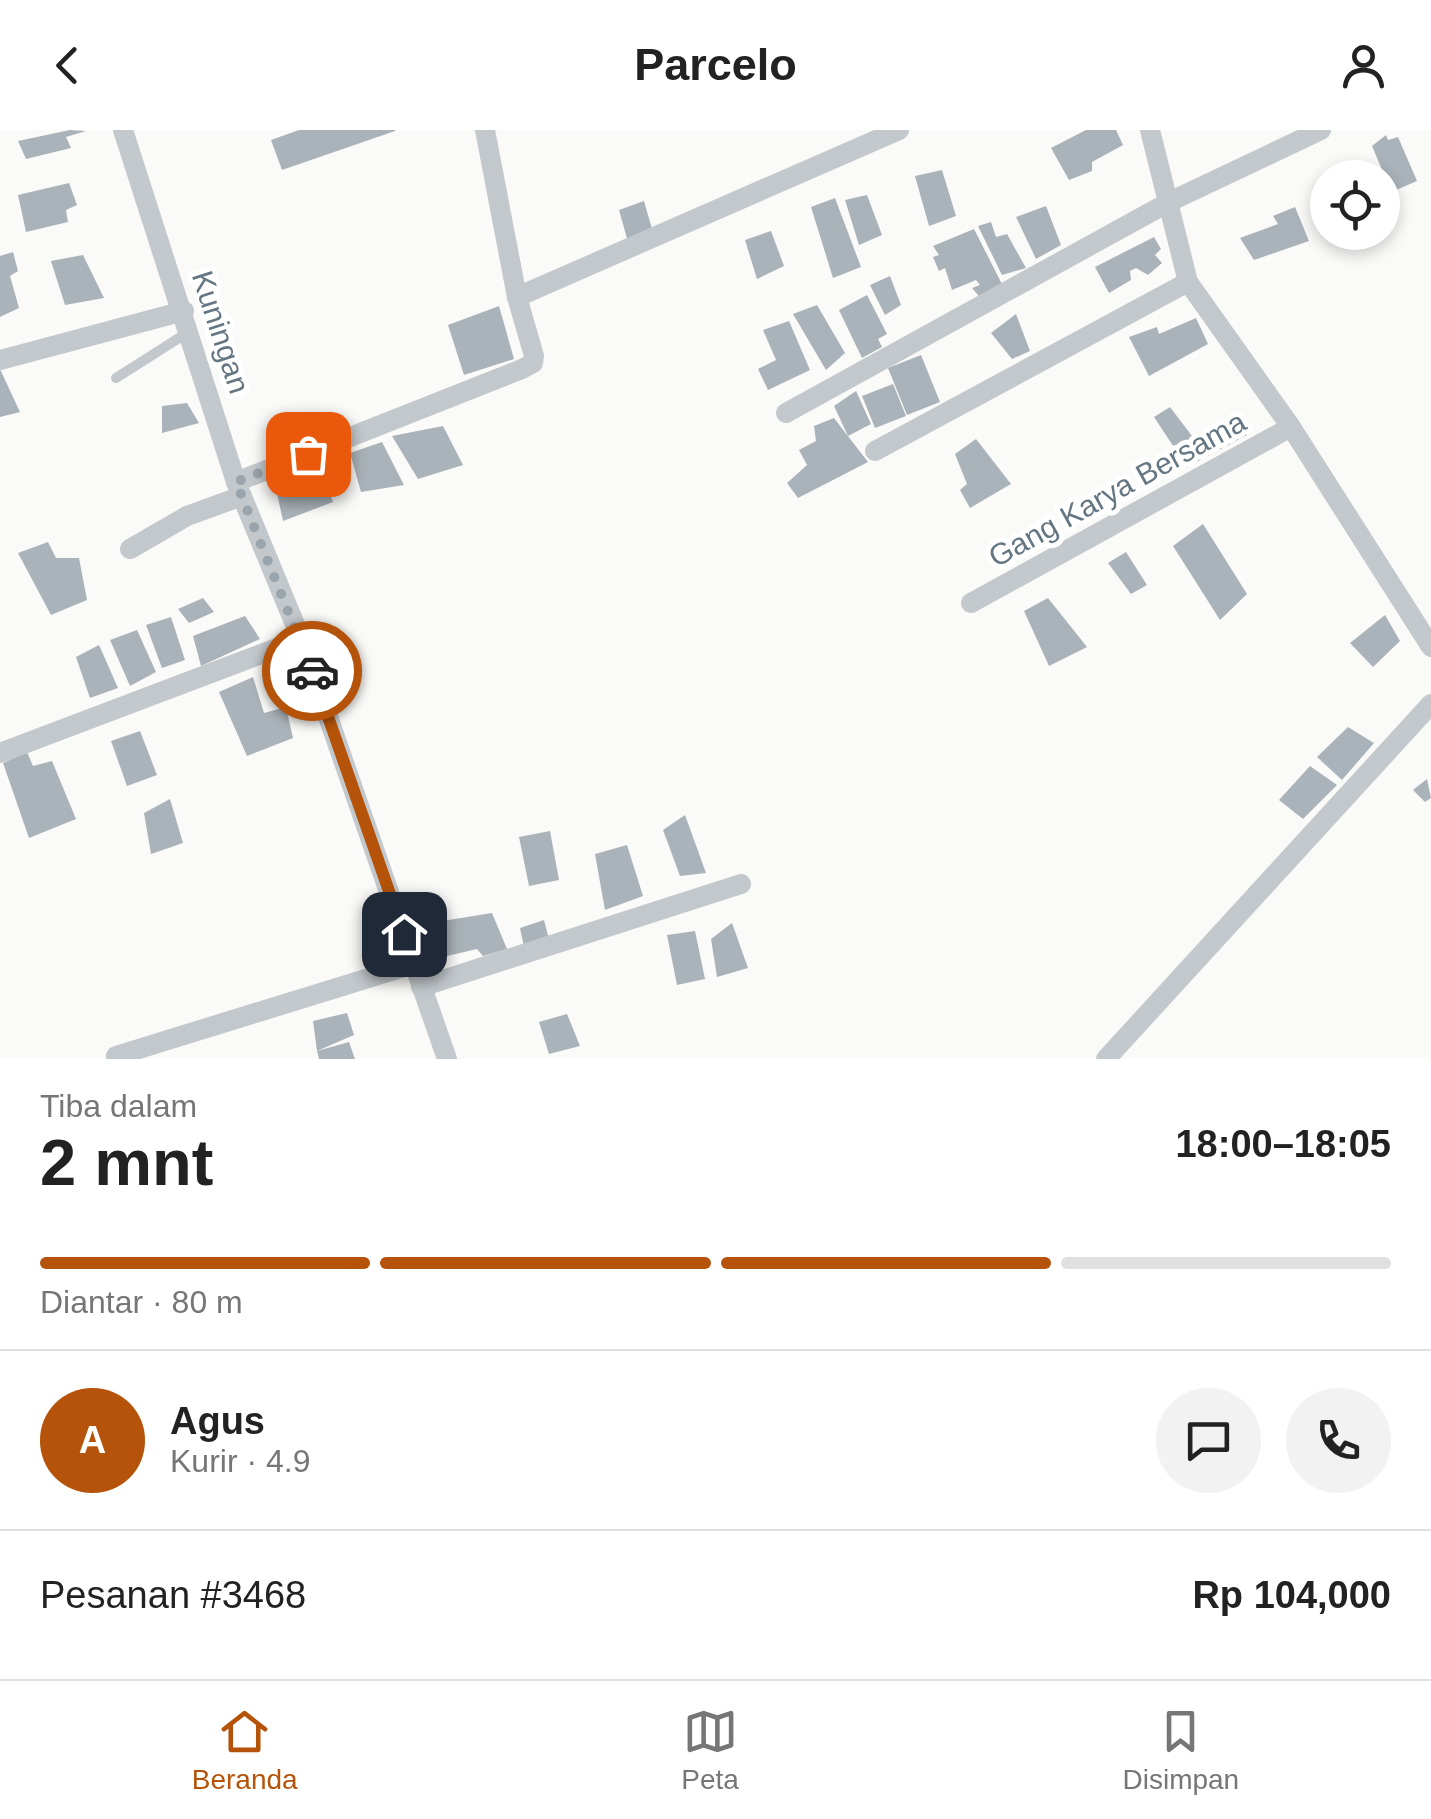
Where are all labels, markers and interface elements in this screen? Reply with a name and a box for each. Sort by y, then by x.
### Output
icon: back [40,38,95,93]
icon: person [1336,38,1391,93]
text: Parcelo [634,39,797,90]
map controls [1310,160,1400,250]
button: locate [1310,160,1400,250]
street label: Kuningan [186,267,256,397]
street label: Gang Karya Bersama [983,404,1251,573]
pin [266,412,351,497]
icon: bag [281,427,336,482]
courier [262,621,362,721]
icon: car [285,644,340,699]
pin [362,892,447,977]
icon: home [377,907,432,962]
text: Tiba dalam [40,1088,197,1124]
text: 18:00–18:05 [1175,1123,1391,1165]
text: 2 mnt [40,1126,213,1199]
text: Diantar · 80 m [40,1284,243,1320]
button: chat [1156,1388,1261,1493]
button: phone [1286,1388,1391,1493]
text: Agus [170,1400,265,1442]
text: A [79,1419,106,1461]
text: Kurir · 4.9 [170,1443,310,1479]
text: Pesanan #3468 [40,1574,306,1616]
text: Rp 104,000 [1192,1574,1391,1616]
tab: Beranda [192,1704,298,1796]
tab: Peta [681,1704,739,1796]
tab: Disimpan [1122,1704,1239,1796]

